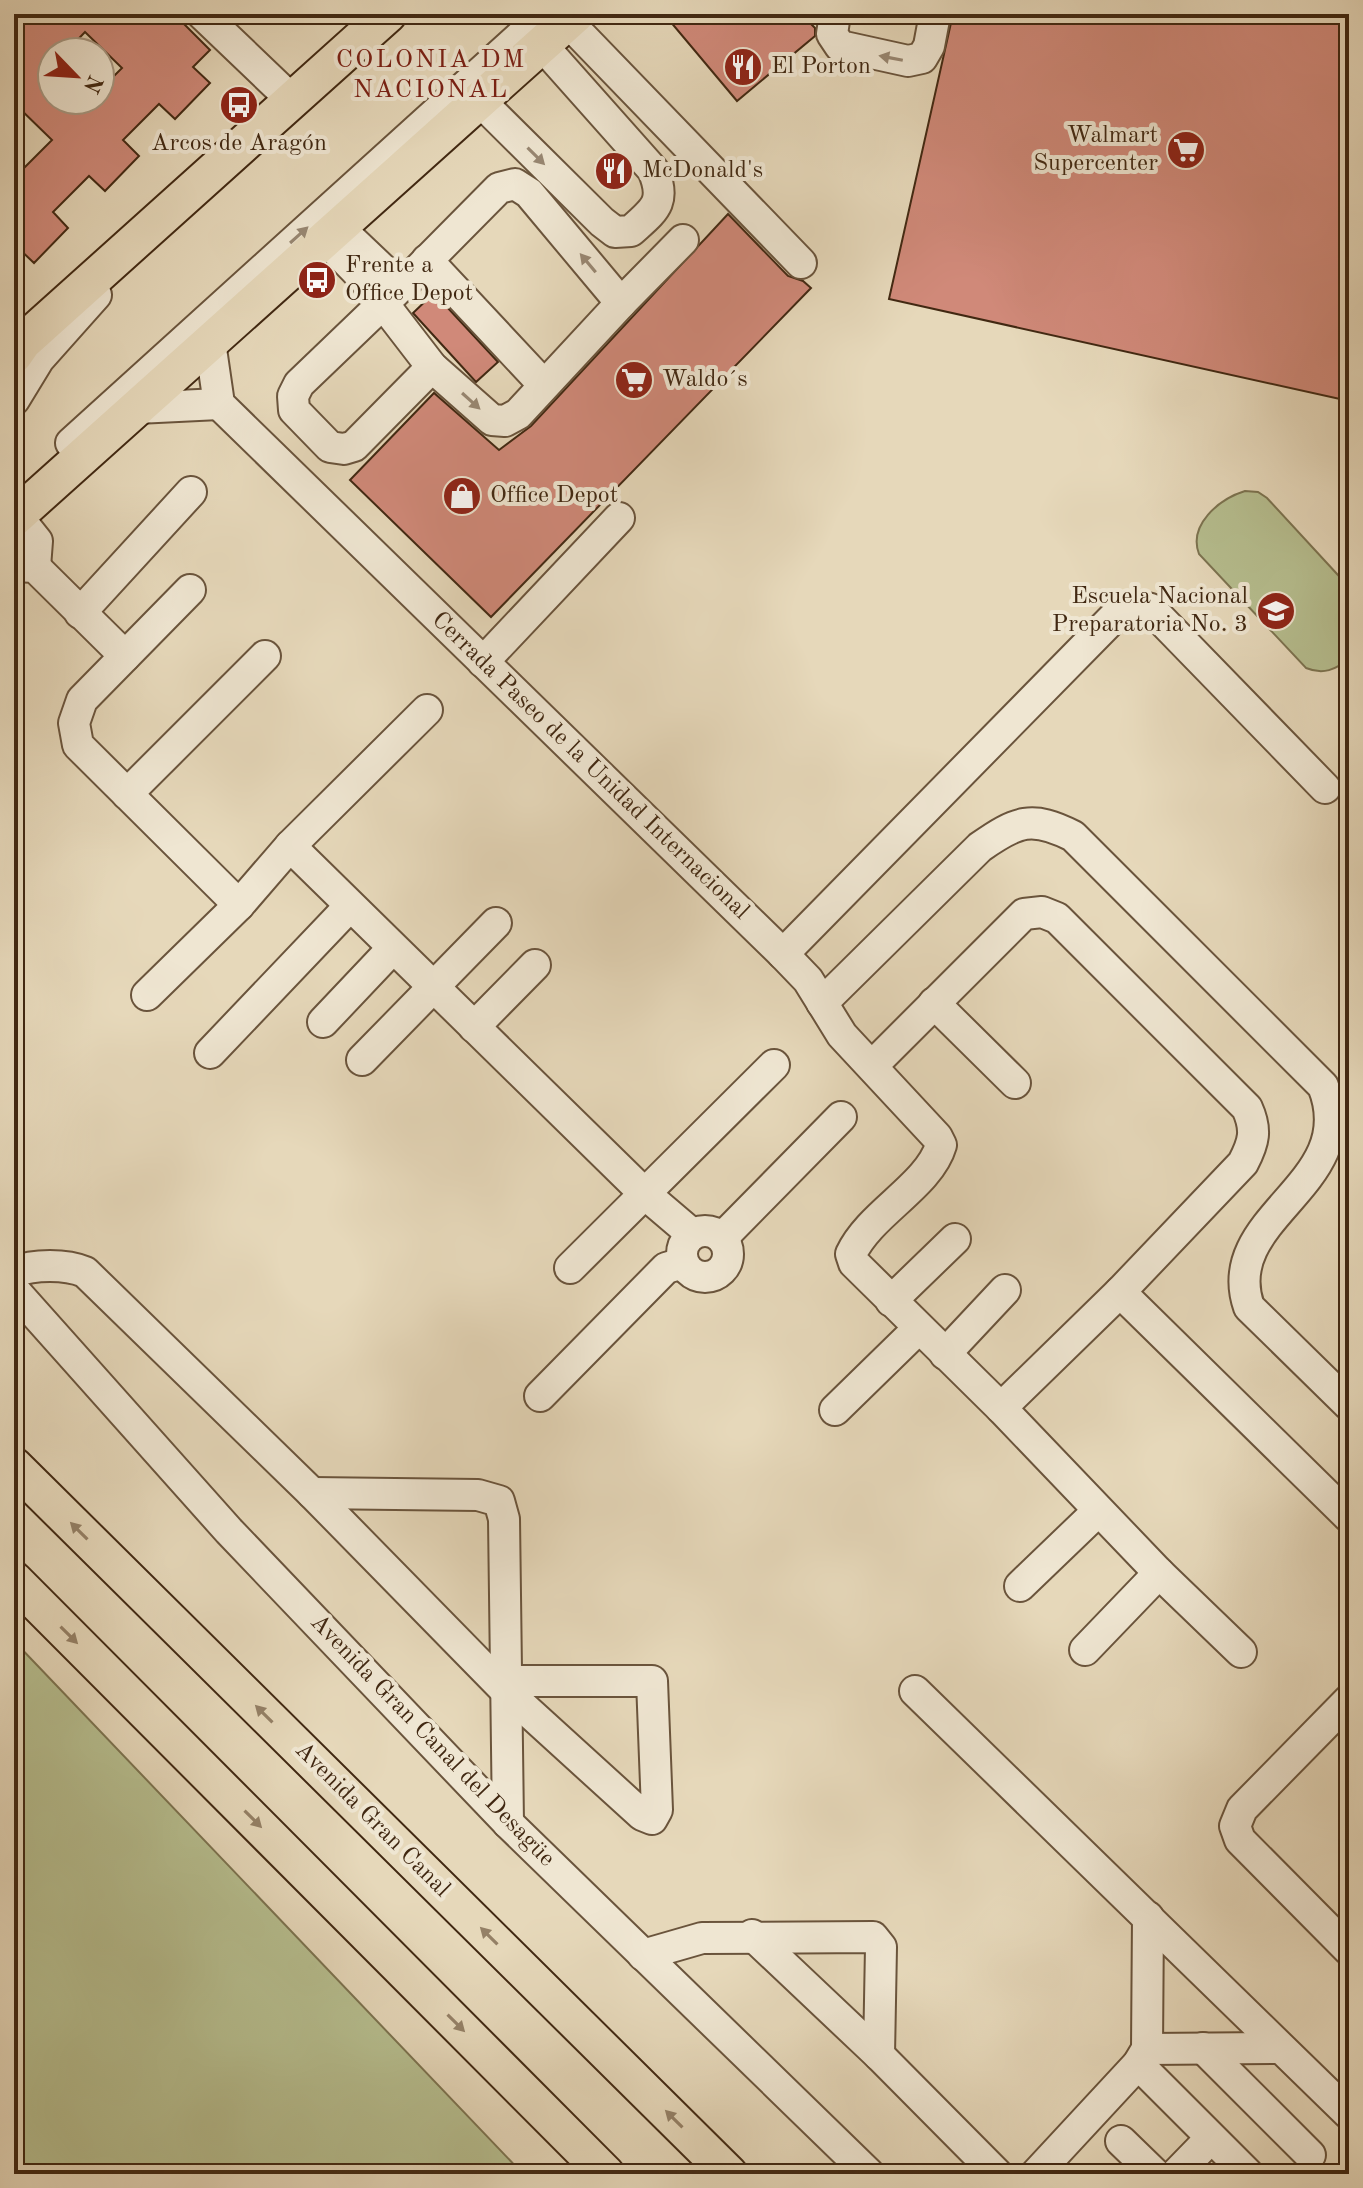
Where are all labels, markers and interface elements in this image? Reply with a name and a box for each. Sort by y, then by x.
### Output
north arrow [36,36,116,116]
restaurant icon: El Porton [722,46,764,88]
district label: COLONIA DM NACIONAL [336,47,526,103]
one-way arrow [878,51,903,63]
place label: El Porton [771,55,871,79]
text: N [79,71,106,96]
bus stop icon: Arcos de Aragón [218,84,260,126]
place label: Walmart Supercenter [1033,124,1158,176]
supermarket icon: Walmart Supercenter [1165,129,1207,171]
place label: Arcos de Aragón [151,132,327,156]
one-way arrow [526,146,544,165]
restaurant icon: McDonald's [593,150,635,192]
place label: McDonald's [642,159,763,183]
one-way arrow [288,227,308,244]
one-way arrow [580,253,597,273]
place label: Frente a Office Depot [345,254,473,306]
bus stop icon: Frente a Office Depot [296,259,338,301]
supermarket icon: Waldo´s [613,359,655,401]
place label: Waldo´s [662,368,748,392]
one-way arrow [461,392,480,410]
shop icon: Office Depot [441,475,483,517]
place label: Office Depot [490,484,618,508]
place label: Escuela Nacional Preparatoria No. 3 [1052,585,1248,637]
school or university icon: Escuela Nacional Preparatoria No. 3 [1255,590,1297,632]
street label: Cerrada Paseo de la Unidad Internacional [427,608,753,924]
one-way arrow [70,1522,89,1541]
street label: Avenida Gran Canal del Desagüe [303,1609,561,1873]
one-way arrow [59,1625,78,1644]
one-way arrow [255,1705,274,1724]
street label: Avenida Gran Canal [288,1736,456,1904]
one-way arrow [243,1809,261,1828]
one-way arrow [480,1927,499,1946]
one-way arrow [446,2013,465,2032]
one-way arrow [665,2110,684,2129]

